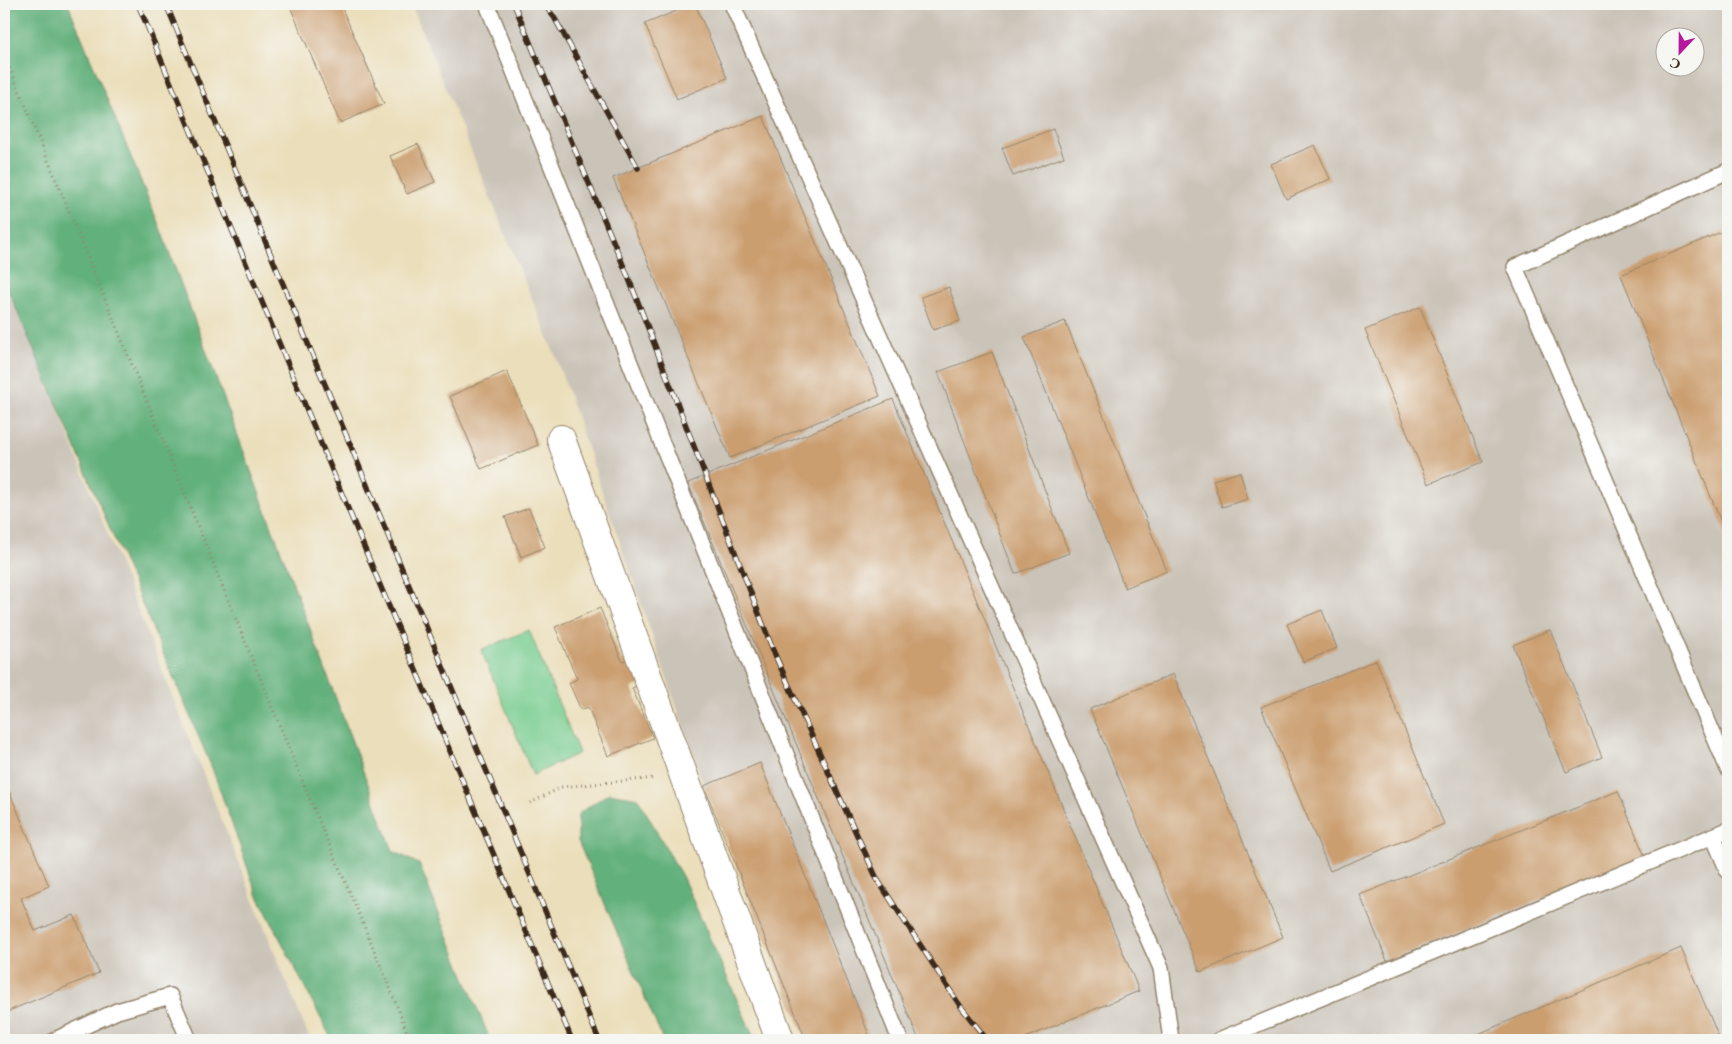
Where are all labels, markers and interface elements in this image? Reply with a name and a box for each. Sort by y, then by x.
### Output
north arrow [1654,28,1704,78]
text: С [1667,54,1683,74]

